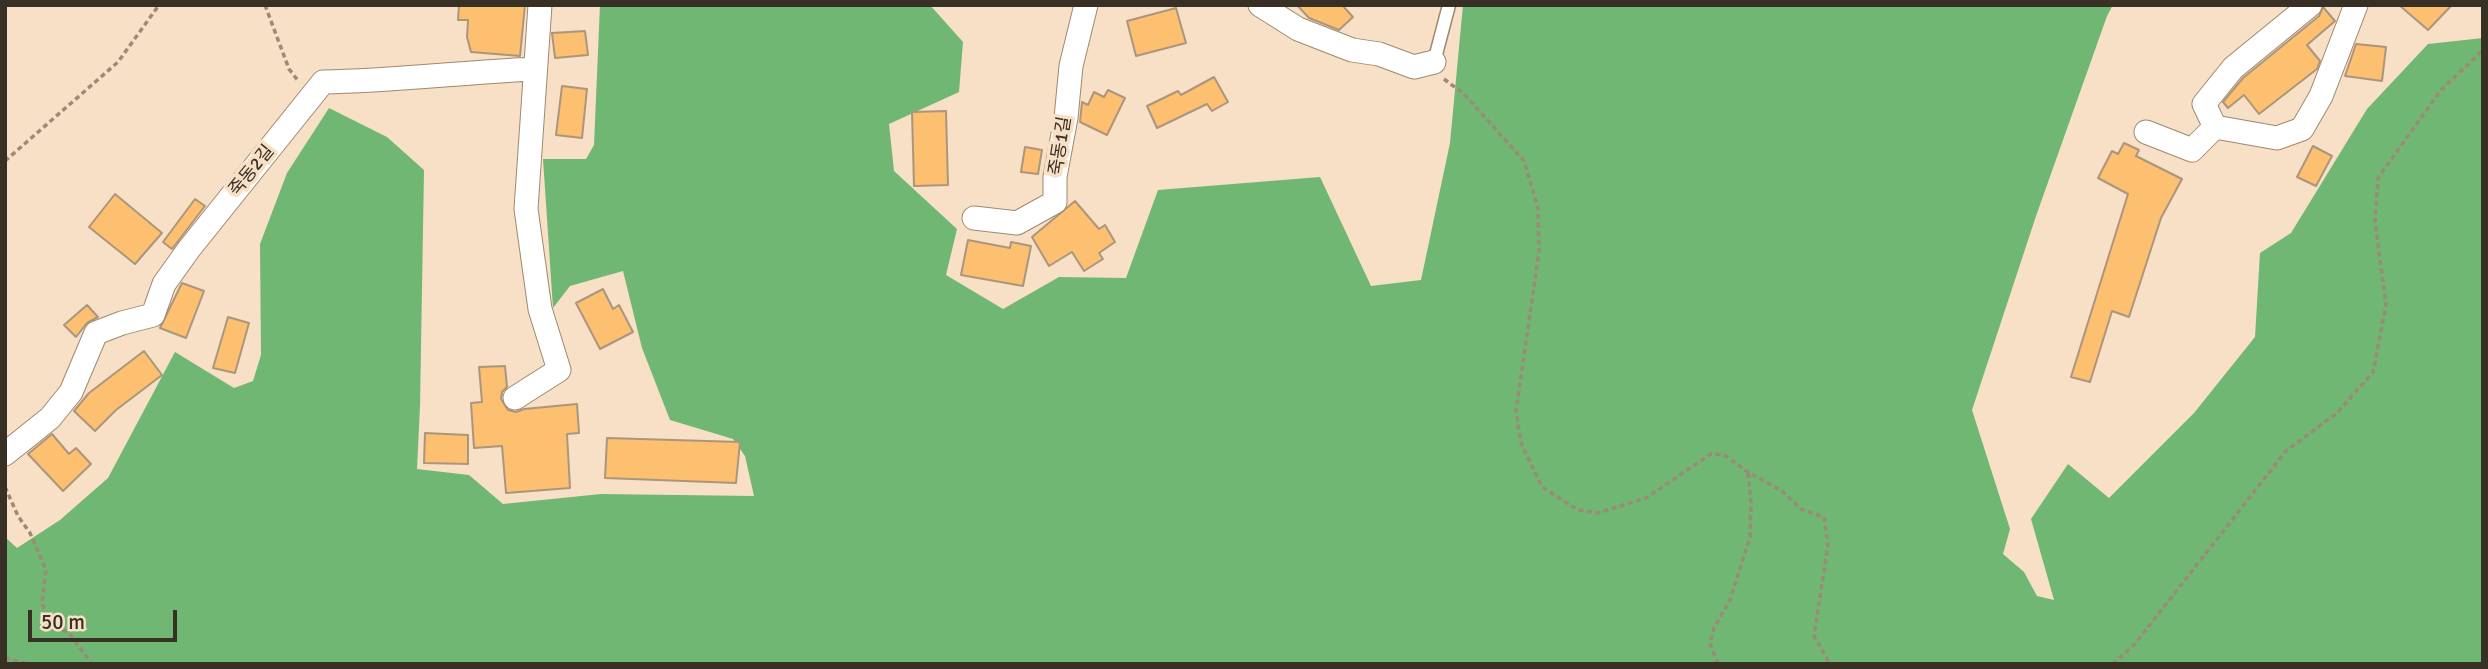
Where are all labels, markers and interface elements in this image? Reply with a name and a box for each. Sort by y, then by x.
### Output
street label: 죽동1길 [1046,115,1076,177]
street label: 죽동2길 [225,141,279,201]
scale bar [32,596,180,640]
text: 50 m [41,609,85,635]

